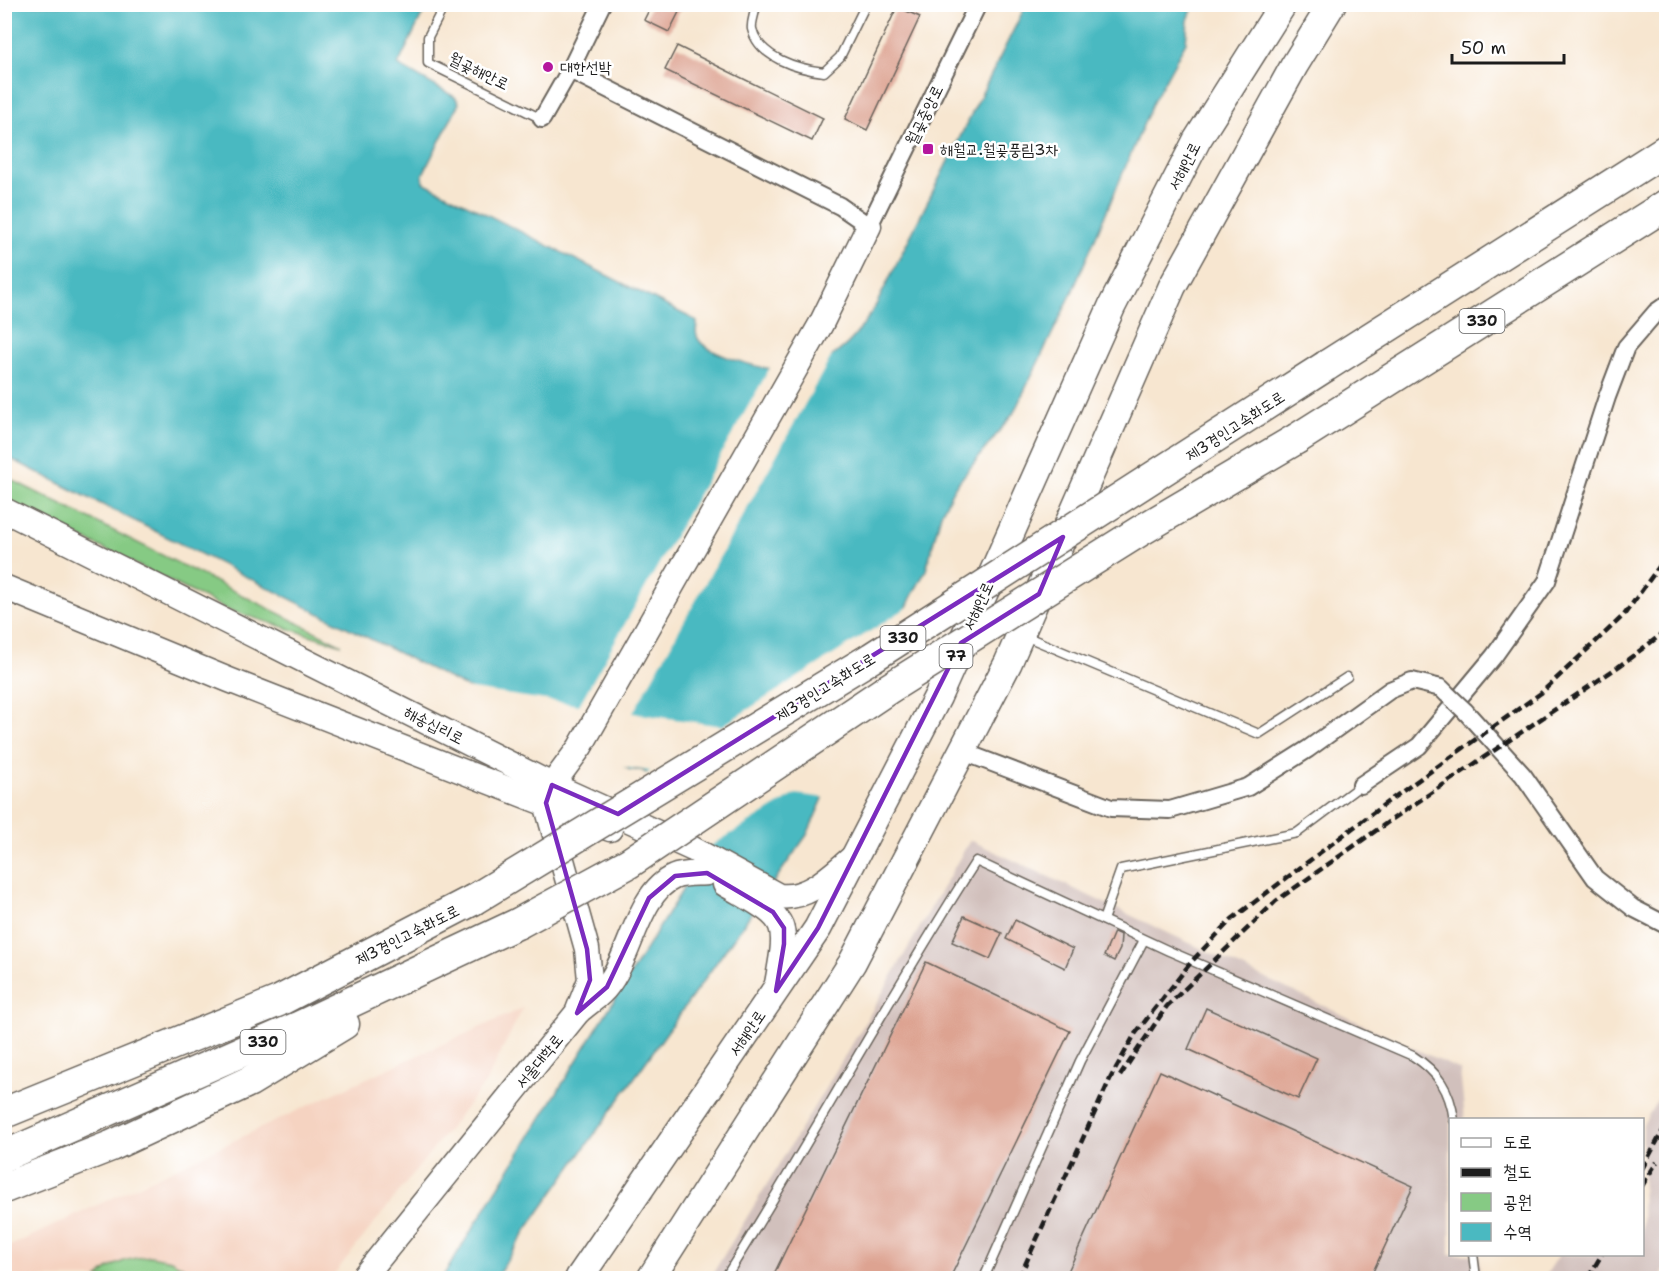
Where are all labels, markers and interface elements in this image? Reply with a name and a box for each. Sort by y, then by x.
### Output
scale bar [1452,27,1564,65]
text: 50 m [1461,36,1506,60]
street label: 월곶해안로 [445,47,513,95]
place label: 대한선박 [560,57,612,78]
marker: 대한선박 [541,60,555,74]
street label: 월곶중앙로 [900,81,948,149]
street label: 서해안로 [1163,138,1205,194]
place label: 해월교.월곶풍림3차 [940,139,1058,160]
marker: 해월교.월곶풍림3차 [921,142,935,156]
road number: 330 [1460,309,1504,333]
street label: 제3경인고속화도로 [1181,386,1289,466]
street label: 서해안로 [958,578,998,634]
road number: 330 [880,626,926,650]
road number: 77 [940,644,972,668]
street label: 제3경인고속화도로 [771,648,879,726]
street label: 해송십리로 [401,701,467,749]
street label: 제3경인고속화도로 [351,900,463,970]
street label: 서해안로 [724,1006,770,1060]
street label: 서울대학로 [511,1029,567,1093]
road number: 330 [240,1030,286,1054]
legend [1449,1118,1644,1256]
text: 도로 [1503,1130,1532,1154]
text: 철도 [1503,1160,1532,1184]
text: 공원 [1503,1190,1532,1214]
text: 수역 [1503,1220,1532,1244]

